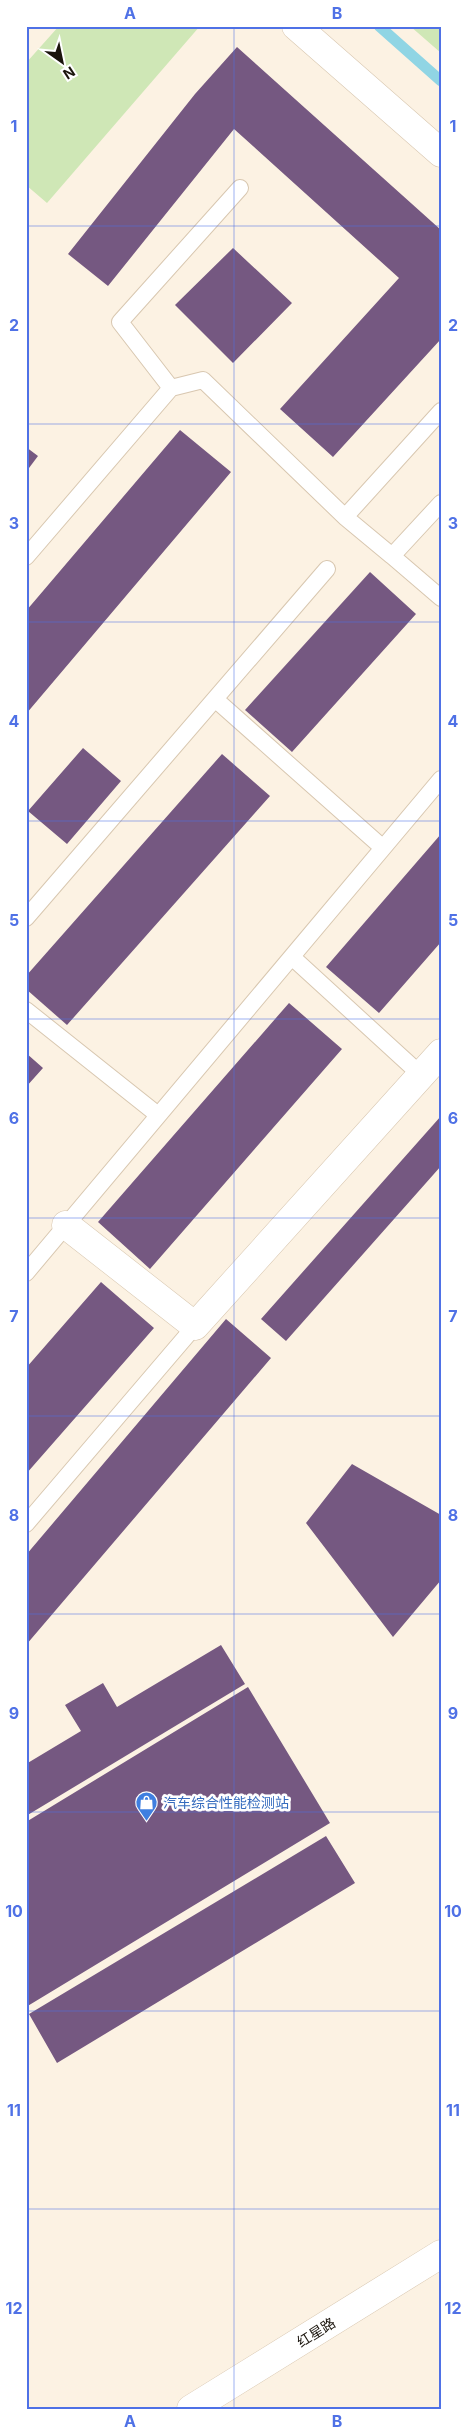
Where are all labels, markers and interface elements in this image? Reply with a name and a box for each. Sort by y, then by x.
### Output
text: A [124,3,136,23]
text: B [332,3,342,23]
north arrow [38,38,88,88]
text: N [60,63,78,83]
text: 1 [11,116,17,136]
text: 1 [450,116,456,136]
text: 2 [9,315,19,335]
text: 2 [448,315,458,335]
text: 3 [9,513,19,533]
text: 3 [448,513,458,533]
text: 4 [9,711,20,731]
text: 4 [448,711,459,731]
text: 5 [9,910,19,930]
text: 5 [448,910,458,930]
text: 6 [9,1108,19,1128]
text: 6 [448,1108,458,1128]
text: 7 [9,1306,19,1326]
text: 7 [448,1306,458,1326]
text: 8 [9,1505,19,1525]
text: 8 [448,1505,458,1525]
text: 9 [9,1703,19,1723]
text: 9 [448,1703,458,1723]
shop icon: 汽车综合性能检测站 [135,1790,159,1821]
place label: 汽车综合性能检测站 [163,1794,289,1811]
text: 10 [5,1901,23,1921]
text: 10 [444,1901,462,1921]
text: 11 [7,2100,21,2120]
text: 11 [446,2100,460,2120]
text: 12 [6,2298,22,2318]
text: 12 [445,2298,461,2318]
street label: 红星路 [294,2314,338,2350]
text: A [124,2411,136,2431]
text: B [332,2411,342,2431]

